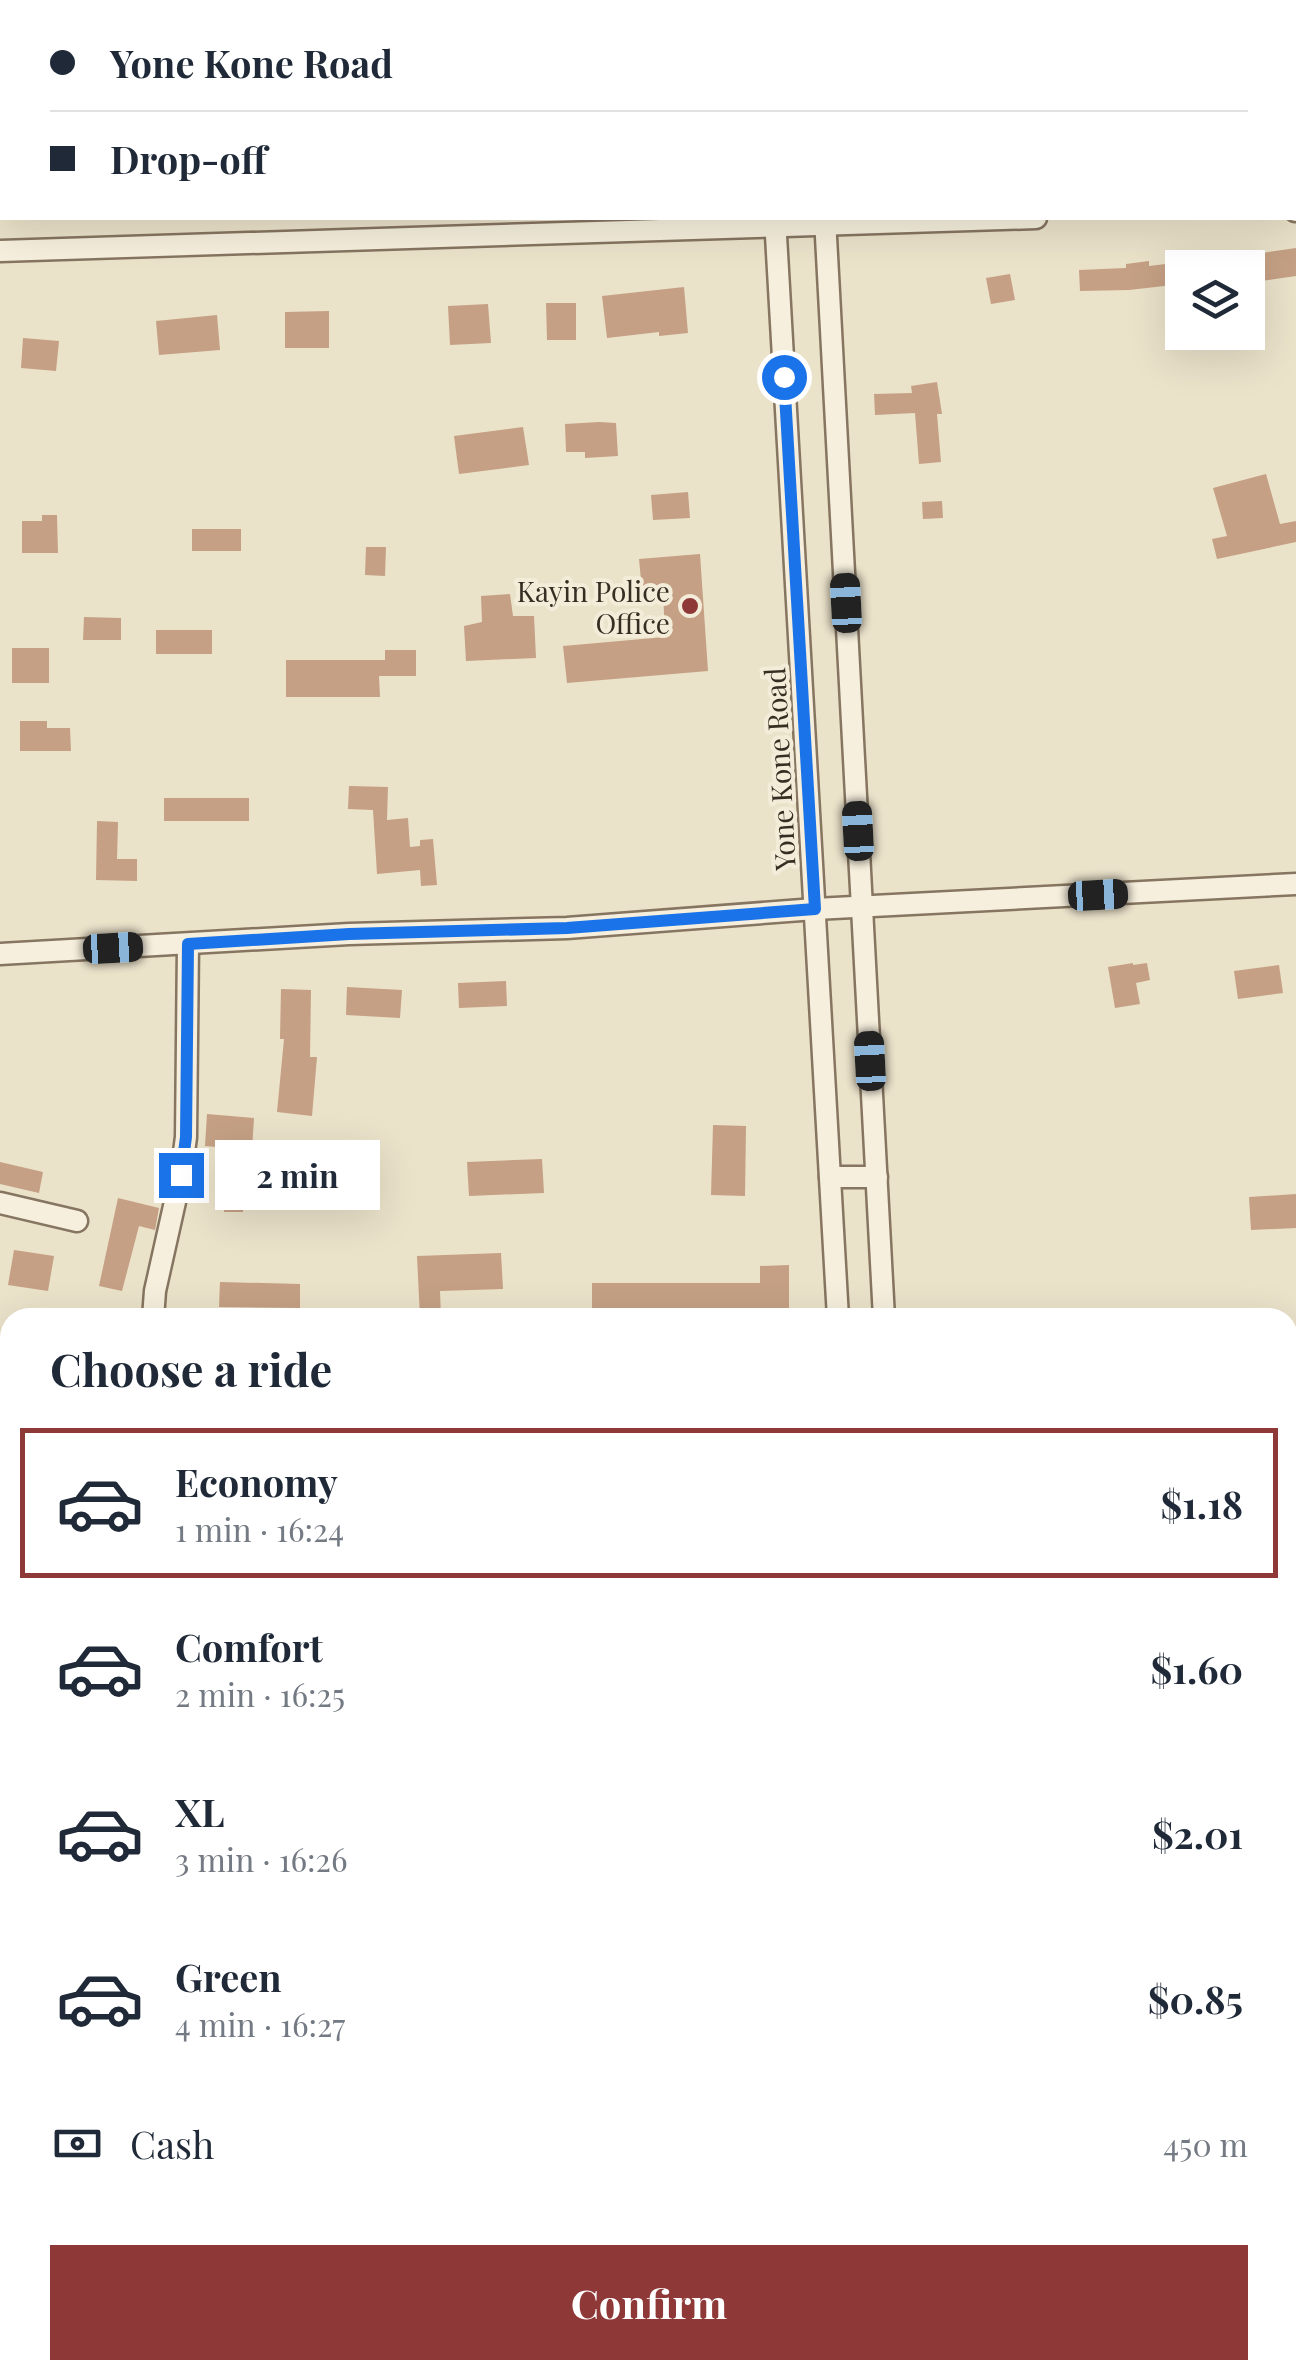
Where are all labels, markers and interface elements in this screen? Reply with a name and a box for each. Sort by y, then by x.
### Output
text: Yone Kone Road [110,37,393,88]
text: Drop-off [110,133,267,184]
map controls [1165,250,1265,350]
button: layers [1165,250,1265,350]
route start [762,355,807,400]
place label: Kayin Police Office [517,572,670,641]
car [829,572,863,634]
marker: Kayin Police Office [679,595,701,617]
street label: Yone Kone Road [755,667,803,872]
car [841,800,875,862]
car [1067,878,1129,912]
car [82,931,144,965]
car [853,1030,887,1092]
callout: 2 min [216,1140,381,1210]
route end [159,1153,204,1198]
text: 2 min [256,1153,339,1196]
text: Choose a ride [50,1338,332,1398]
text: Economy [175,1456,338,1507]
icon: car [55,1458,145,1548]
text: $1.18 [1161,1478,1243,1529]
text: 1 min · 16:24 [175,1507,344,1550]
text: Comfort [175,1621,323,1672]
icon: car [55,1623,145,1713]
text: $1.60 [1151,1643,1243,1694]
text: 2 min · 16:25 [175,1672,345,1715]
text: XL [175,1786,224,1837]
icon: car [55,1788,145,1878]
text: $2.01 [1152,1808,1243,1859]
text: 3 min · 16:26 [175,1837,347,1880]
text: Green [175,1951,282,2002]
icon: car [55,1953,145,2043]
text: $0.85 [1148,1973,1243,2024]
text: 4 min · 16:27 [175,2002,345,2045]
icon: cash [50,2116,105,2171]
text: Cash [130,2118,214,2169]
text: 450 m [1163,2122,1248,2165]
button: Confirm [50,2245,1248,2360]

